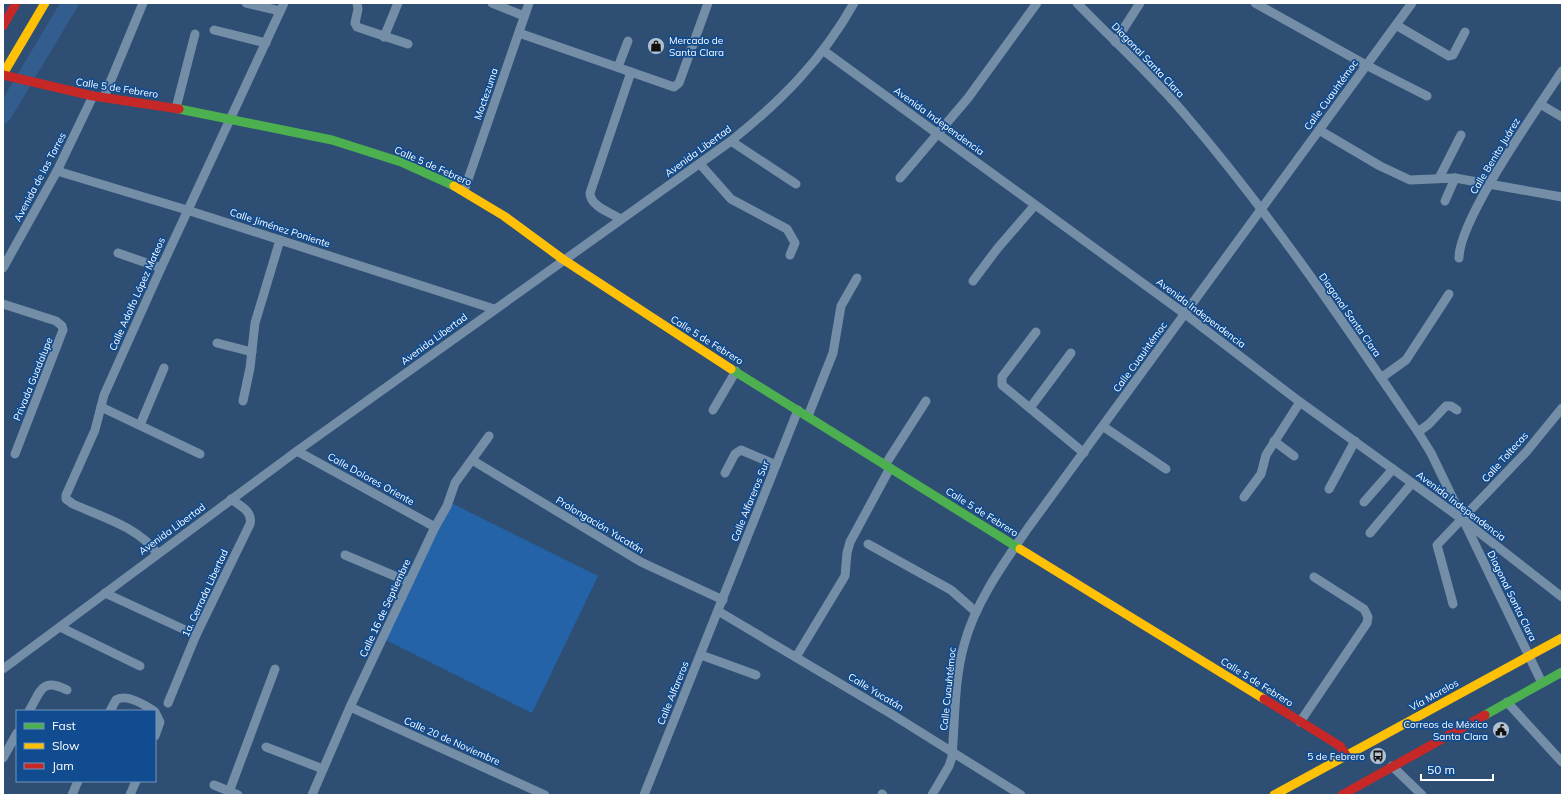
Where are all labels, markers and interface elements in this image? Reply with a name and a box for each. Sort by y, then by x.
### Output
street label: Diagonal Santa Clara [1109,20,1187,100]
place label: Mercado de Santa Clara [669,34,724,59]
shop icon: Mercado de Santa Clara [646,36,666,56]
street label: Calle Cuauhtémoc [1301,57,1361,133]
street label: Moctezuma [471,66,501,122]
street label: Calle 5 de Febrero [75,75,159,101]
street label: Avenida Independencia [891,84,987,158]
street label: Calle Benito Juárez [1467,115,1523,197]
street label: Avenida Libertad [662,122,734,180]
street label: Avenida de las Torres [11,130,69,224]
street label: Calle 5 de Febrero [392,143,474,189]
street label: Calle Jiménez Poniente [228,206,332,250]
street label: Calle Adolfo López Mateos [106,235,168,353]
street label: Diagonal Santa Clara [1316,271,1384,359]
street label: Avenida Independencia [1154,275,1248,351]
street label: Avenida Libertad [398,310,470,368]
street label: Calle 5 de Febrero [668,312,746,368]
street label: Calle Cuauhtémoc [1110,319,1170,395]
street label: Privada Guadalupe [10,335,56,423]
street label: Calle Toltecas [1479,429,1531,485]
street label: Calle Dolores Oriente [325,450,417,508]
street label: Calle Alfareros Sur [728,458,772,543]
street label: Avenida Independencia [1414,468,1508,544]
street label: Calle 5 de Febrero [943,484,1021,540]
street label: Prolongación Yucatán [554,494,647,557]
street label: Avenida Libertad [136,500,208,558]
street label: 1a. Cerrada Libertad [179,547,231,639]
street label: Diagonal Santa Clara [1484,548,1540,644]
street label: Calle 16 de Septiembre [357,557,413,659]
street label: Calle Cuauhtémoc [937,647,959,731]
street label: Calle 5 de Febrero [1218,654,1296,710]
street label: Calle Alfareros [654,659,692,727]
street label: Calle Yucatán [846,670,906,714]
street label: Vía Morelos [1407,676,1461,714]
legend [16,710,156,782]
street label: Calle 20 de Noviembre [402,714,502,768]
text: Fast [52,718,76,733]
place label: Correos de México Santa Clara [1404,718,1488,743]
public building icon: Correos de México Santa Clara [1491,720,1511,740]
text: Slow [52,738,80,753]
bus stop icon: 5 de Febrero [1368,746,1388,766]
place label: 5 de Febrero [1307,750,1365,763]
scale bar [1421,756,1493,782]
text: Jam [52,758,74,773]
text: 50 m [1427,762,1455,777]

